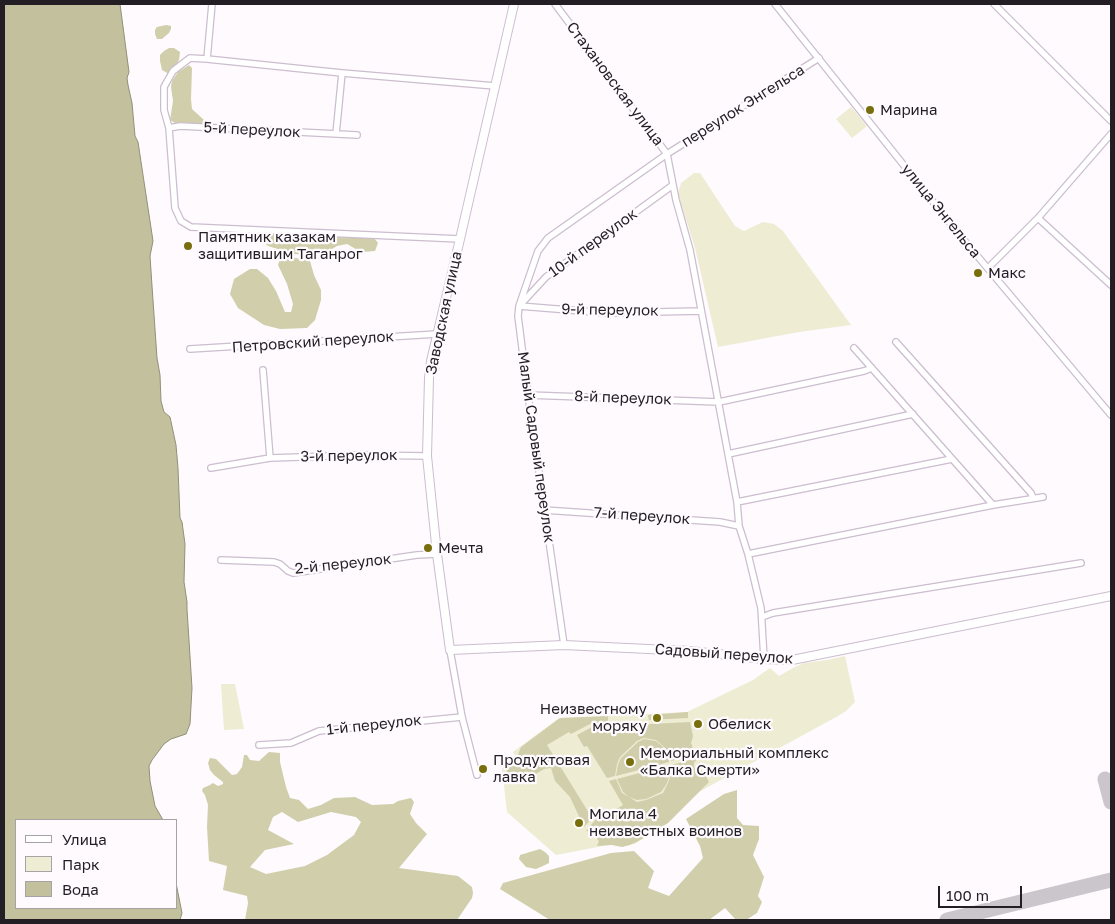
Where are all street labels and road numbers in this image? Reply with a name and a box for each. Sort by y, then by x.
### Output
street label: Стахановская улица [563,19,667,149]
street label: переулок Энгельса [678,61,808,151]
street label: 5-й переулок [203,118,301,142]
street label: улица Энгельса [898,160,984,262]
street label: 10-й переулок [545,205,641,281]
street label: Заводская улица [422,250,466,376]
street label: 9-й переулок [561,300,659,320]
street label: Петровский переулок [231,327,395,357]
street label: Малый Садовый переулок [514,350,558,544]
street label: 8-й переулок [574,387,672,409]
street label: 3-й переулок [300,446,398,466]
street label: 7-й переулок [593,504,691,528]
street label: 2-й переулок [294,550,392,578]
street label: Садовый переулок [654,640,794,668]
street label: 1-й переулок [325,711,423,739]

